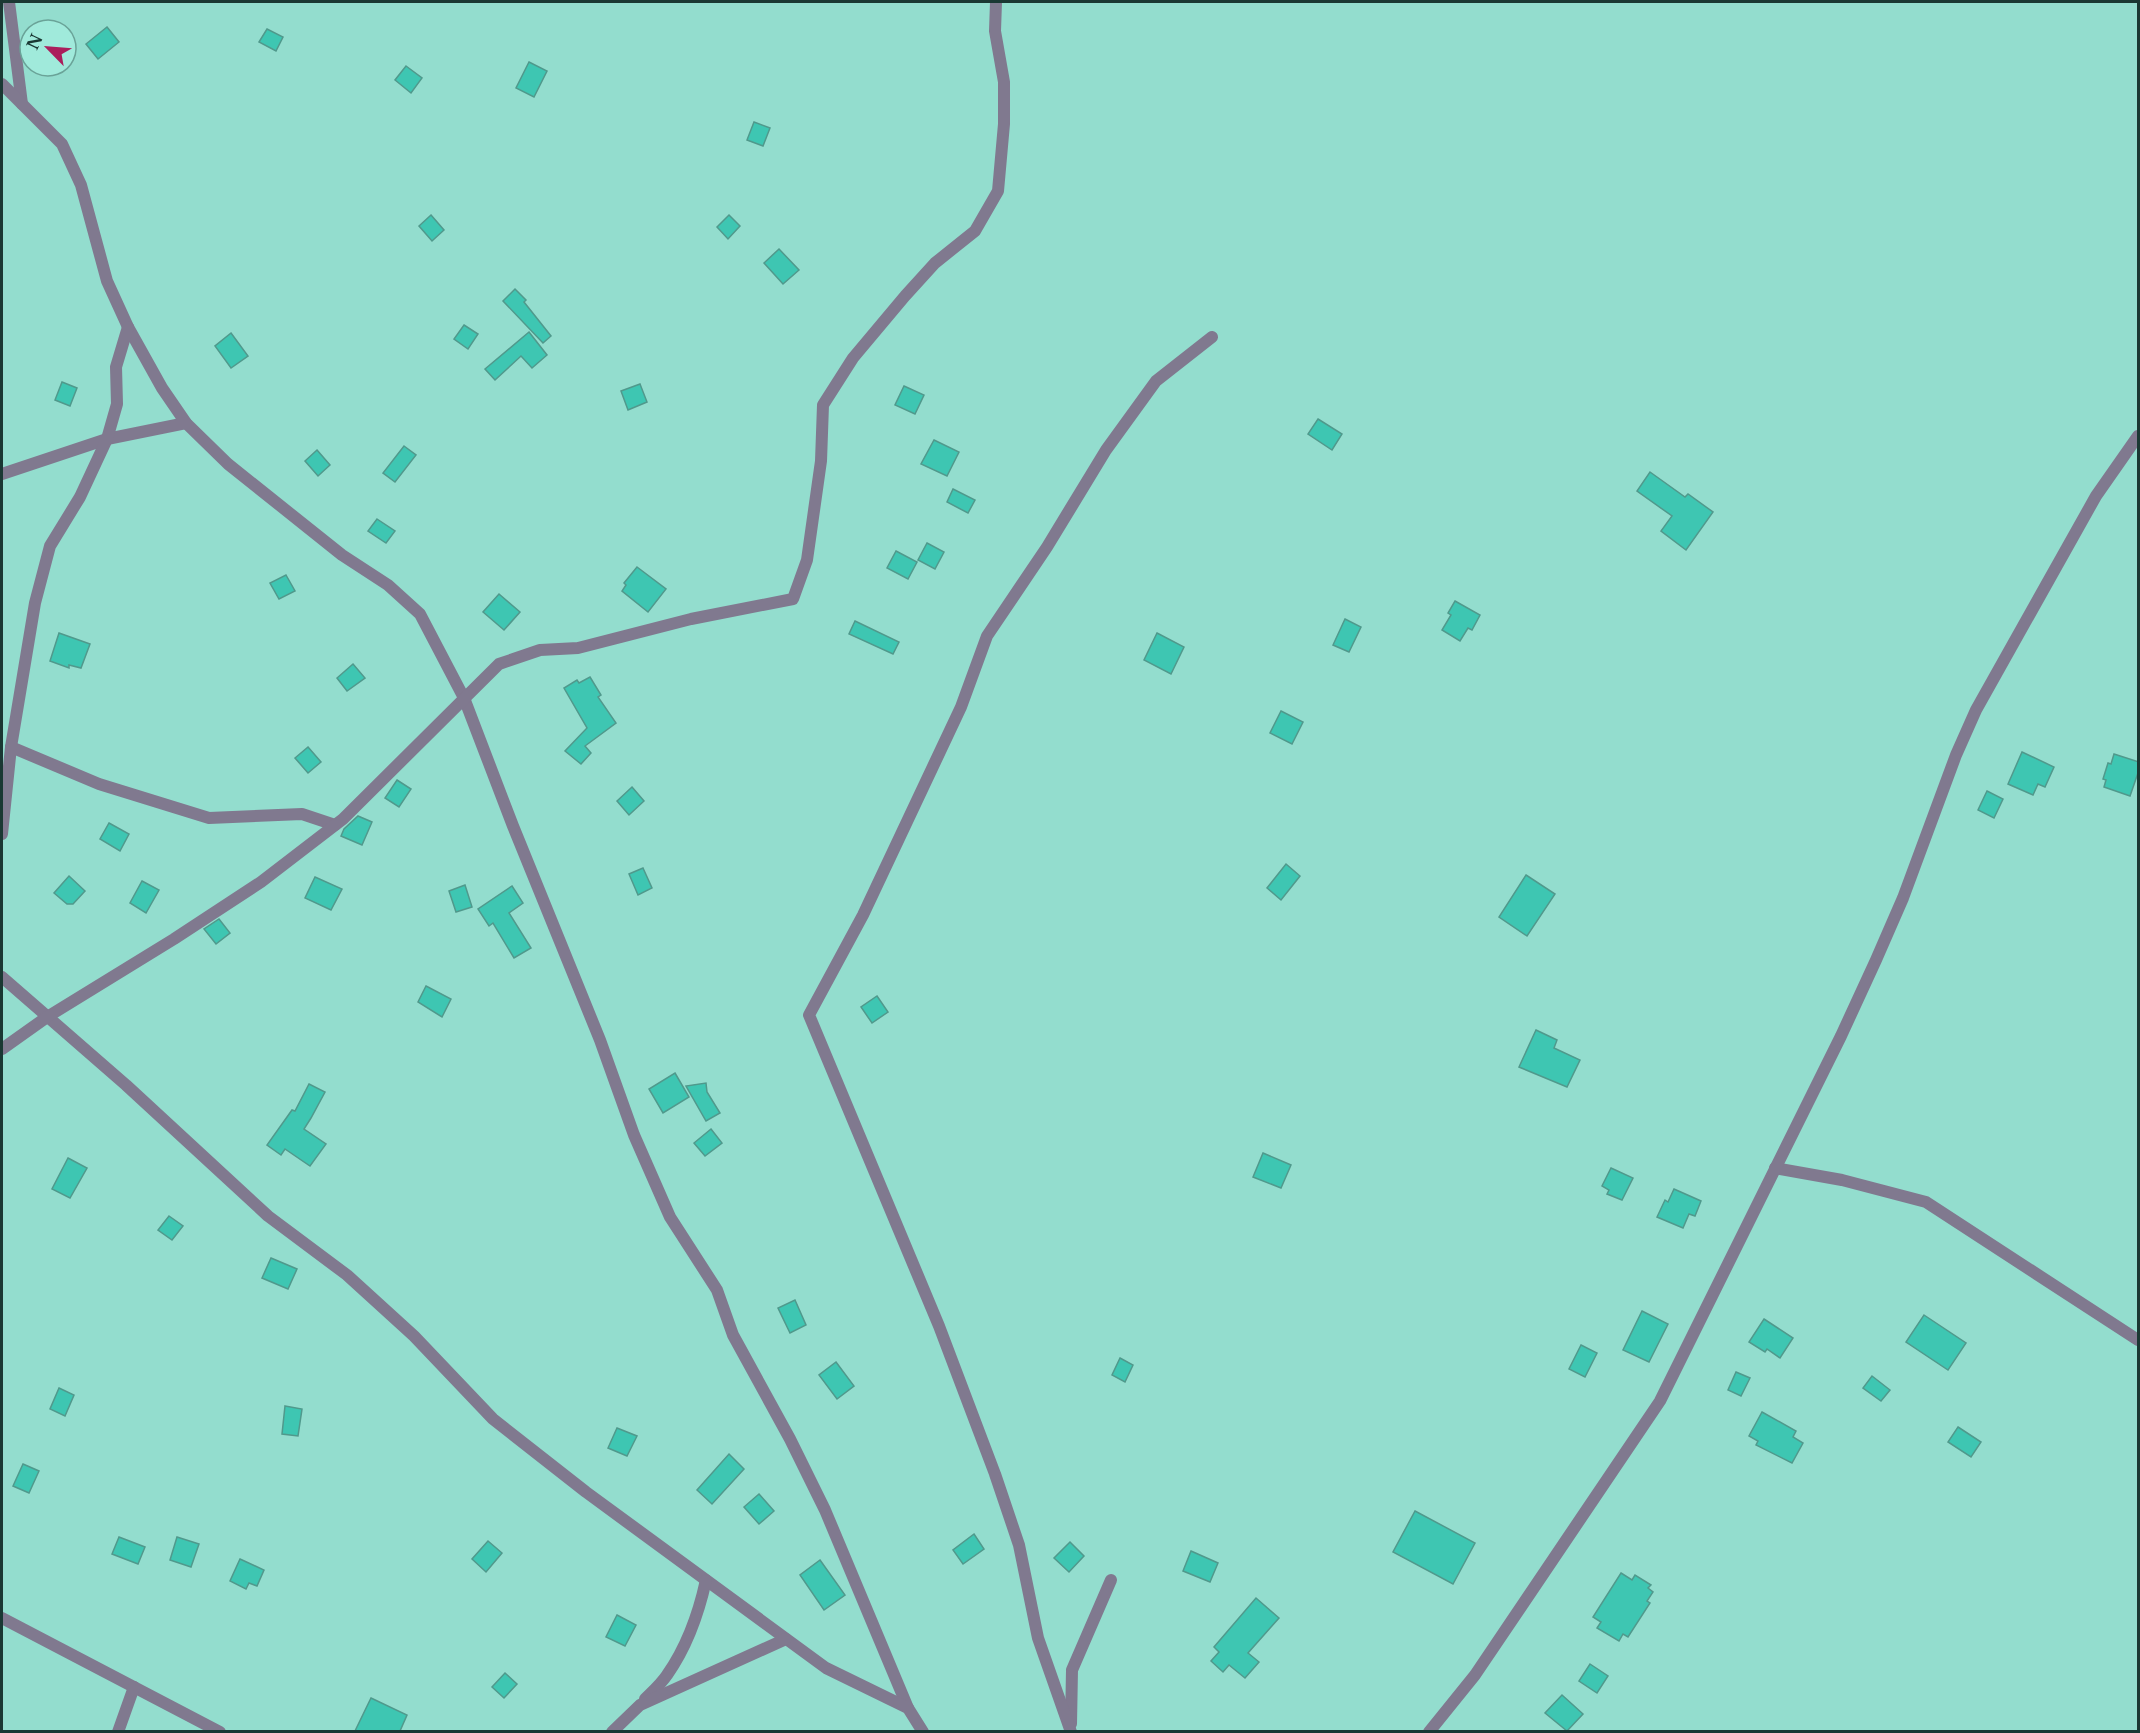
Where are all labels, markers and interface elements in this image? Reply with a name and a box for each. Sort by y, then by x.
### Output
north arrow [18,18,78,78]
text: N [22,31,47,53]

